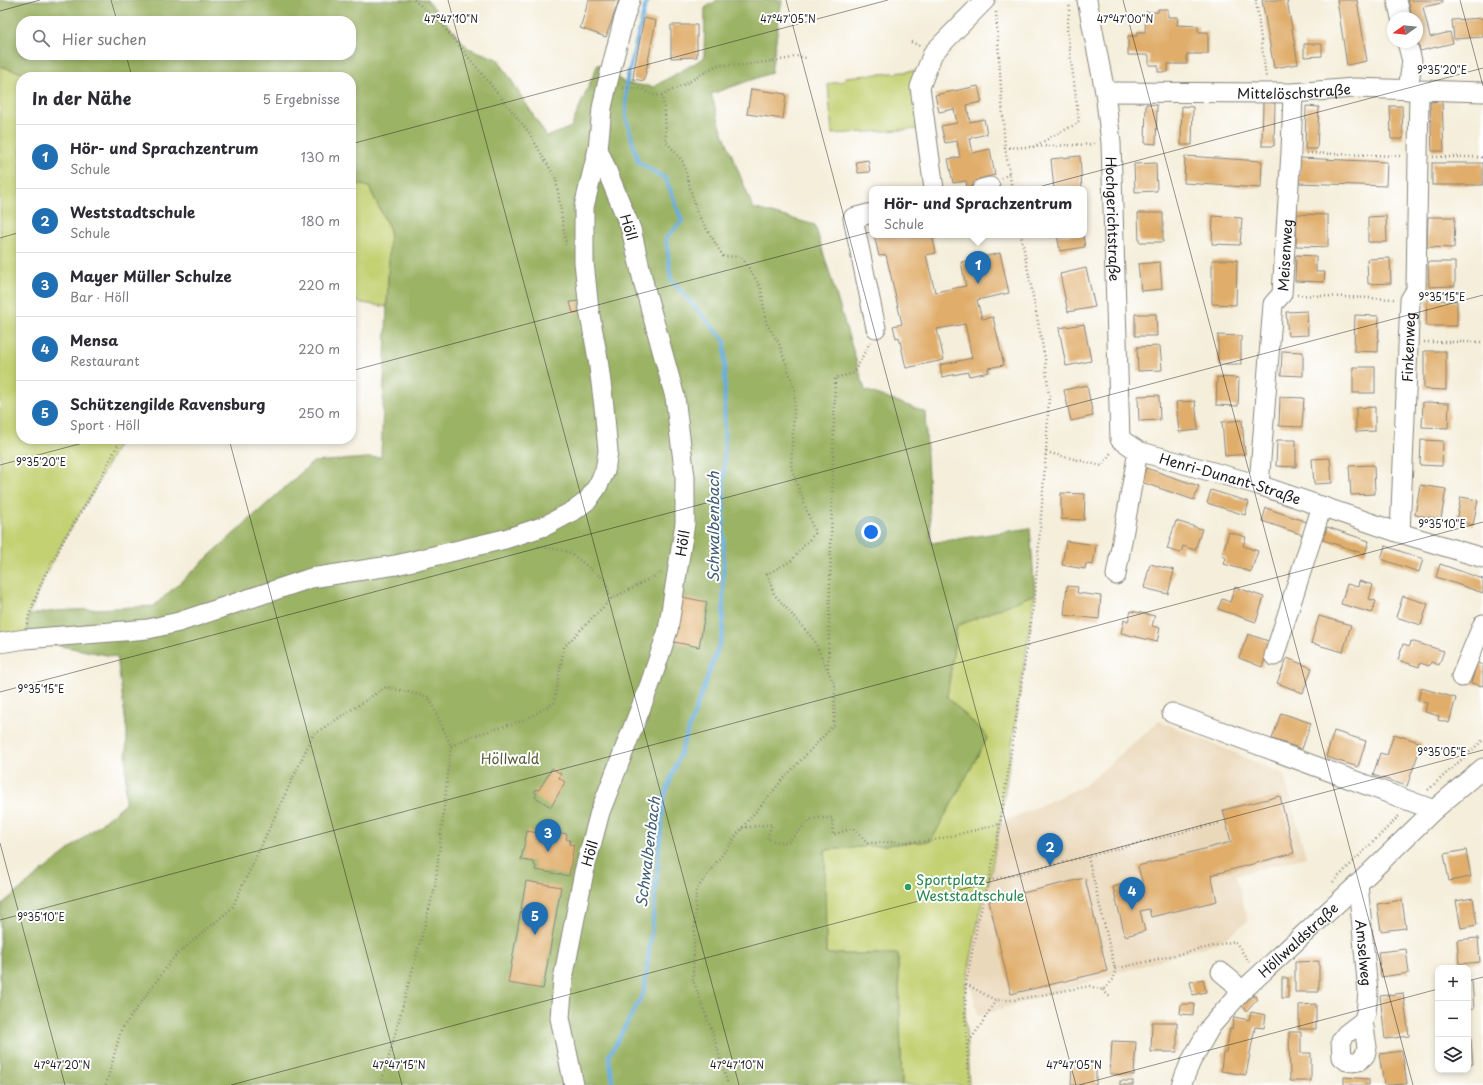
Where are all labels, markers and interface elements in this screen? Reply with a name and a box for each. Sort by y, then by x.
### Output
text: 47°47'10"N [424,11,478,26]
text: 47°47'05"N [760,11,816,26]
text: 47°47'00"N [1097,11,1153,26]
north arrow [1387,12,1423,48]
search box [16,16,356,60]
icon: search [30,27,52,49]
text: Hier suchen [62,27,147,50]
text: 9°35'20"E [1417,62,1467,77]
street label: Mittelöschstraße [1237,78,1352,104]
text: In der Nähe [32,85,131,111]
text: 5 Ergebnisse [263,89,340,108]
text: Hör- und Sprachzentrum [70,136,258,159]
text: 1 [42,147,48,166]
text: 130 m [301,147,340,166]
street label: Hochgerichtstraße [1101,156,1126,282]
text: Schule [70,159,110,178]
popup [869,186,1087,238]
text: Hör- und Sprachzentrum [884,191,1072,214]
text: Weststadtschule [70,200,195,223]
text: 2 [40,211,50,230]
text: 180 m [301,211,340,230]
street label: Höll [615,211,643,243]
text: Schule [884,214,924,233]
street label: Meisenweg [1272,218,1297,292]
text: Schule [70,223,110,242]
pin: 1 [965,251,991,284]
text: Mayer Müller Schulze [70,264,232,287]
text: 3 [41,275,49,294]
text: 220 m [298,275,340,294]
text: Bar · Höll [70,287,129,306]
text: 9°35'15"E [1419,289,1465,304]
street label: Finkenweg [1396,312,1420,383]
text: Mensa [70,328,118,351]
text: 4 [41,339,49,358]
text: 220 m [298,339,340,358]
text: Restaurant [70,351,140,370]
text: Schützengilde Ravensburg [70,392,266,415]
text: 5 [41,403,49,422]
text: 250 m [298,403,340,422]
text: Sport · Höll [70,415,140,434]
street label: Henri-Dunant-Straße [1157,447,1304,509]
text: 9°35'20"E [16,454,66,469]
water label: Schwalbenbach [701,471,724,583]
text: 9°35'10"E [1418,516,1466,531]
your location [861,522,881,542]
street label: Höll [669,528,694,558]
text: 9°35'15"E [18,681,64,696]
text: 9°35'05"E [1417,744,1467,759]
park label: Höllwald [481,748,540,769]
water label: Schwalbenbach [629,795,665,909]
pin: 3 [535,819,561,852]
pin: 2 [1037,833,1063,866]
street label: Höll [575,838,603,869]
place label: Sportplatz Weststadtschule [916,869,1025,906]
pin: 4 [1119,877,1145,910]
marker: Sportplatz Weststadtschule [903,882,913,892]
street label: Höllwaldstraße [1253,897,1343,982]
pin: 5 [522,902,548,935]
text: 9°35'10"E [17,909,65,924]
street label: Amselweg [1351,918,1378,987]
map controls [1435,965,1471,1073]
button: + [1435,965,1471,1001]
button: − [1435,1001,1471,1037]
button: layers [1435,1037,1471,1073]
text: 47°47'20"N [34,1057,90,1072]
text: 47°47'15"N [372,1057,426,1072]
text: 47°47'10"N [710,1057,764,1072]
text: 47°47'05"N [1046,1057,1102,1072]

